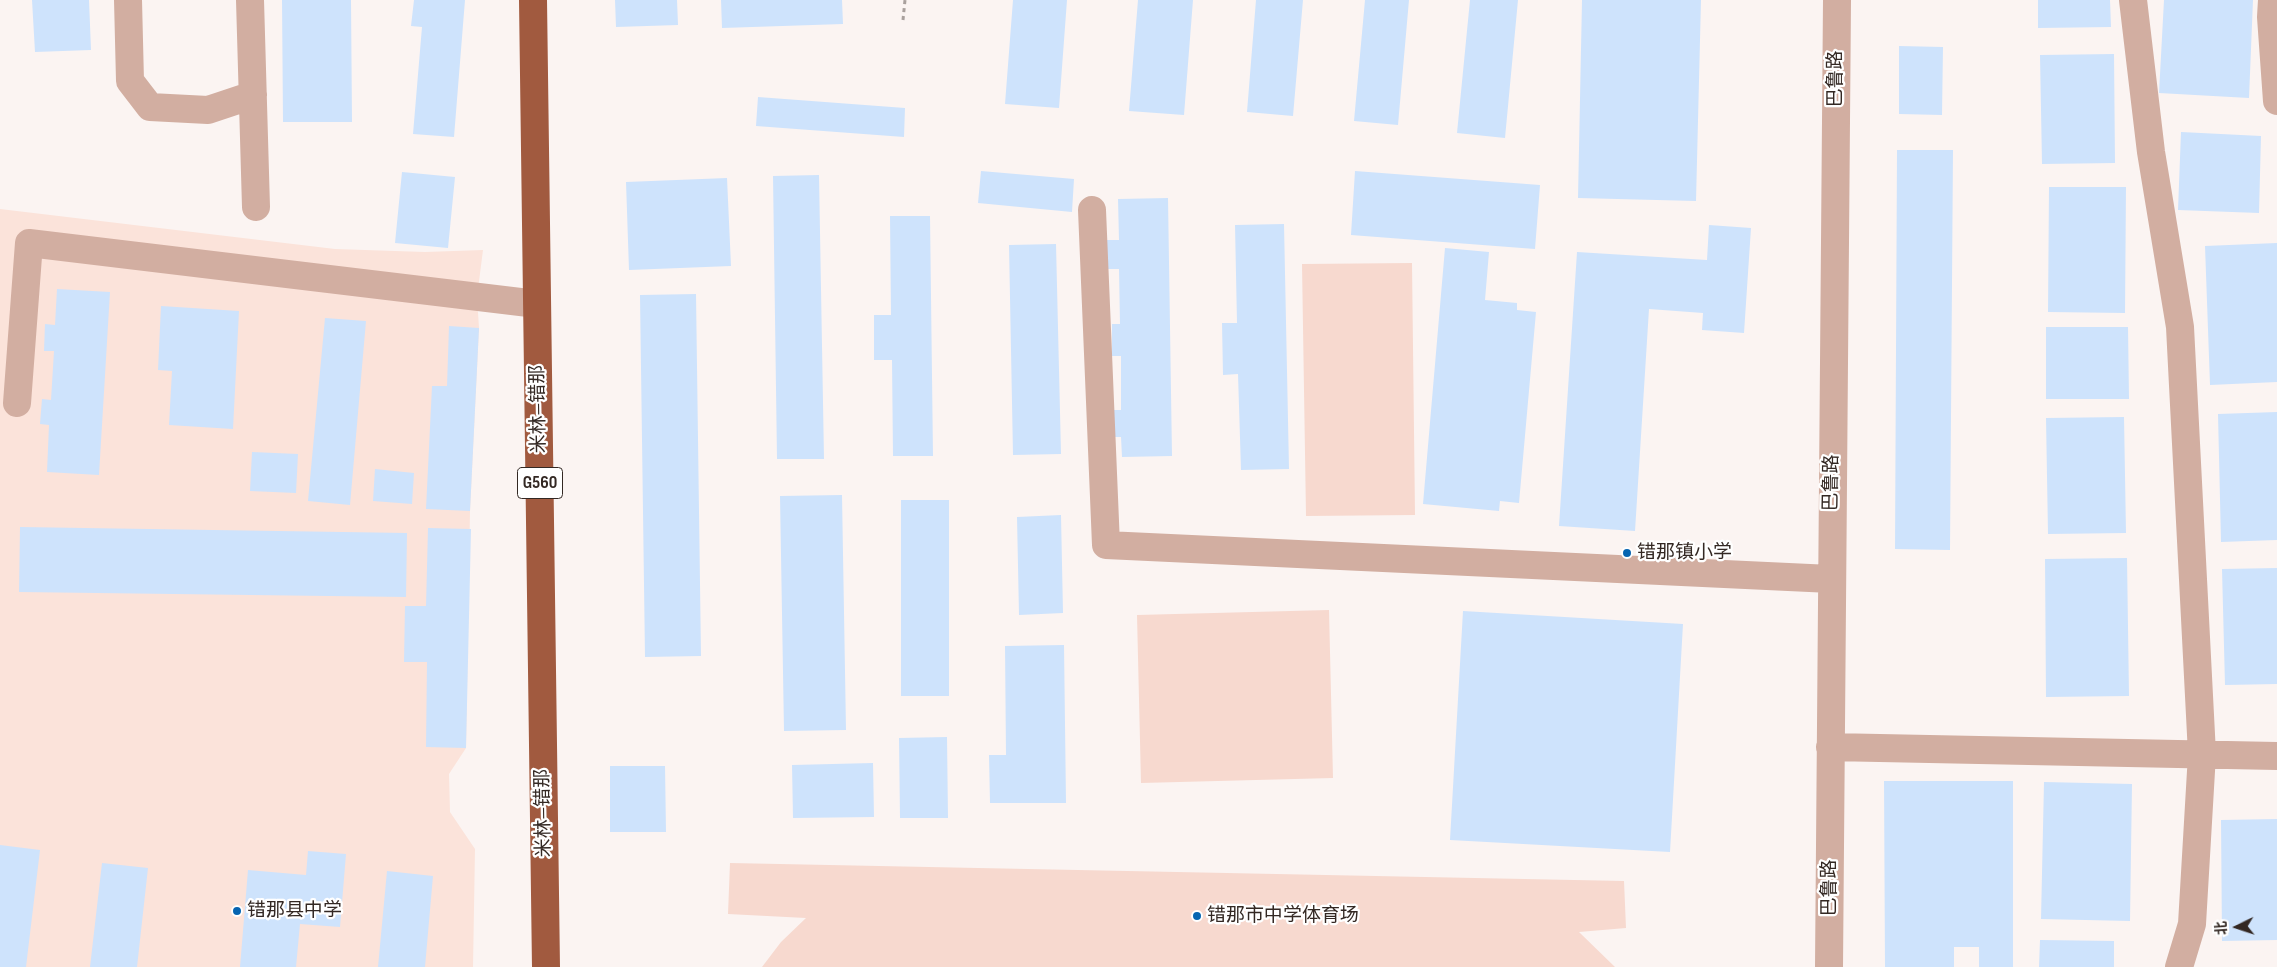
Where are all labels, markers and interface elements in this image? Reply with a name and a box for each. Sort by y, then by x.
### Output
street label: 巴鲁路 [1825,51,1847,107]
street label: 米林—错那 [527,365,551,453]
street label: 巴鲁路 [1820,454,1844,512]
road number: G560 [518,468,562,498]
place label: 错那镇小学 [1637,542,1732,564]
marker: 错那镇小学 [1621,547,1633,559]
street label: 米林—错那 [532,769,556,857]
street label: 巴鲁路 [1819,860,1841,916]
place label: 错那县中学 [247,900,342,922]
north arrow [2212,902,2262,952]
marker: 错那县中学 [231,905,243,917]
place label: 错那市中学体育场 [1207,905,1359,927]
marker: 错那市中学体育场 [1191,910,1203,922]
text: 北 [2213,921,2231,936]

